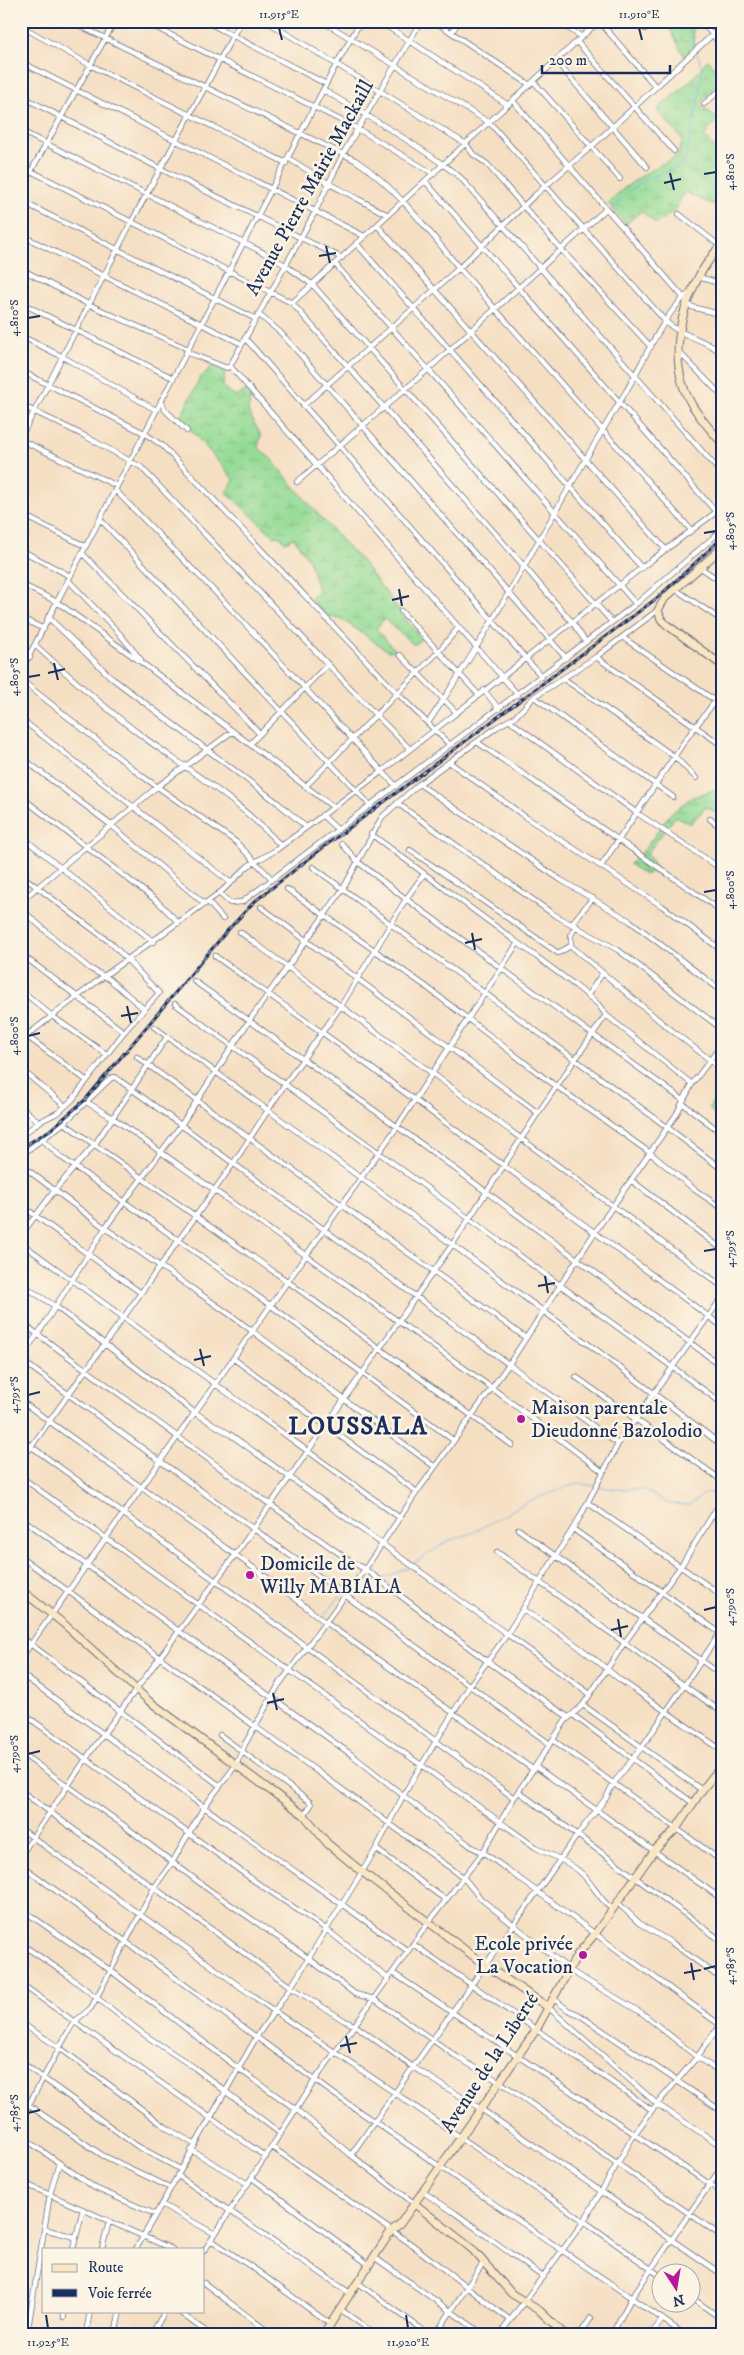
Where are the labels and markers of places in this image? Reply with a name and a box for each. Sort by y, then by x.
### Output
place label: Maison parentale Dieudonné Bazolodio [531,1396,702,1444]
marker: Maison parentale Dieudonné Bazolodio [515,1413,527,1425]
place label: Domicile de Willy MABIALA [259,1552,401,1600]
marker: Domicile de Willy MABIALA [244,1569,256,1581]
place label: Ecole privée La Vocation [474,1932,574,1980]
marker: Ecole privée La Vocation [577,1949,589,1961]

